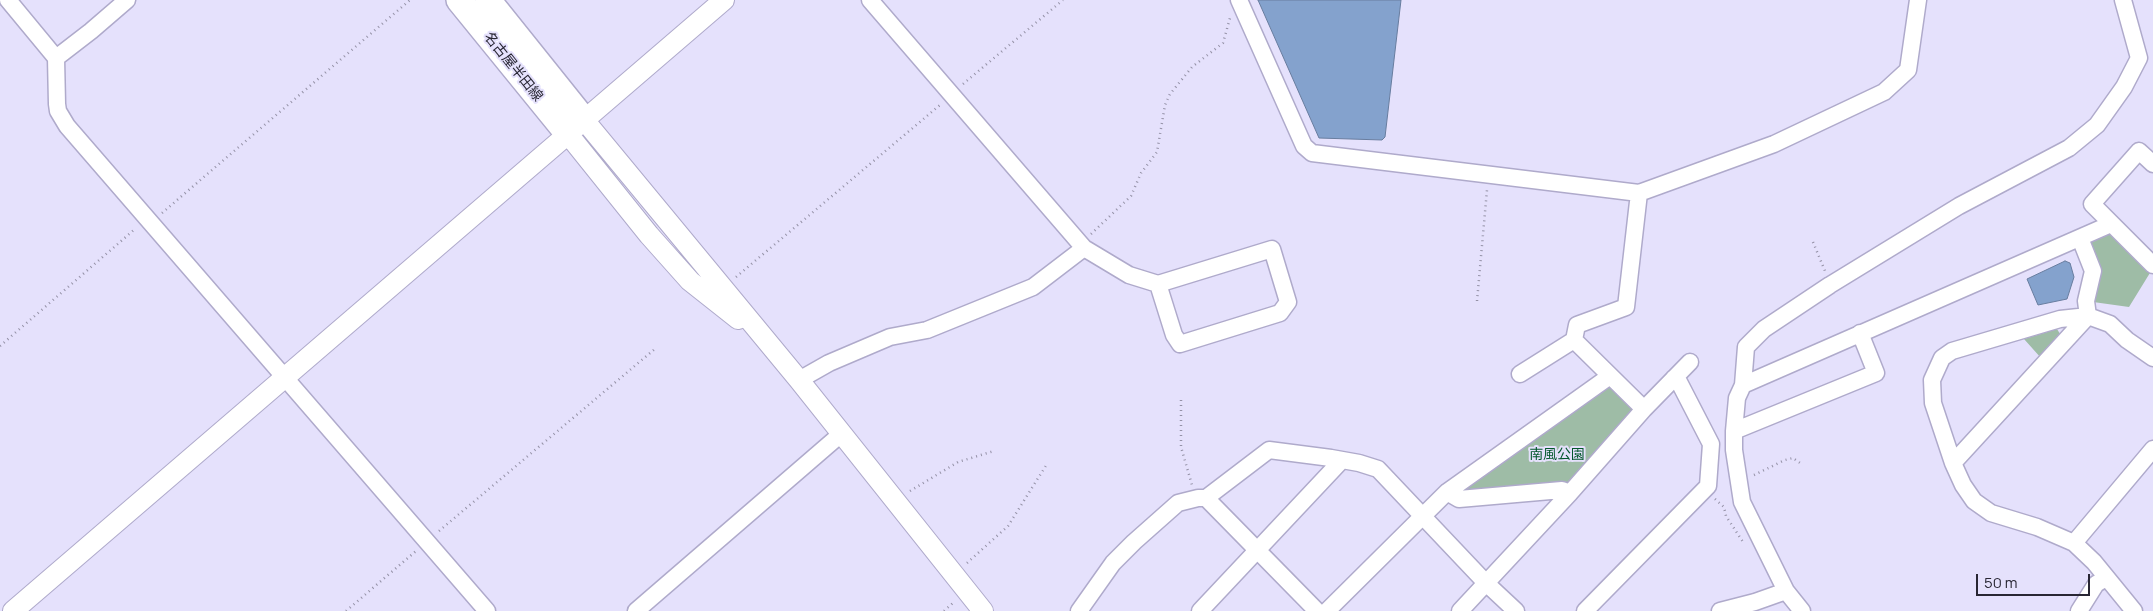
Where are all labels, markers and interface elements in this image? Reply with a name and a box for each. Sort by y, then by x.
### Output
street label: 名古屋半田線 [480,29,546,105]
park label: 南風公園 [1529,447,1585,463]
scale bar [1978,564,2092,596]
text: 50 m [1984,572,2018,593]

